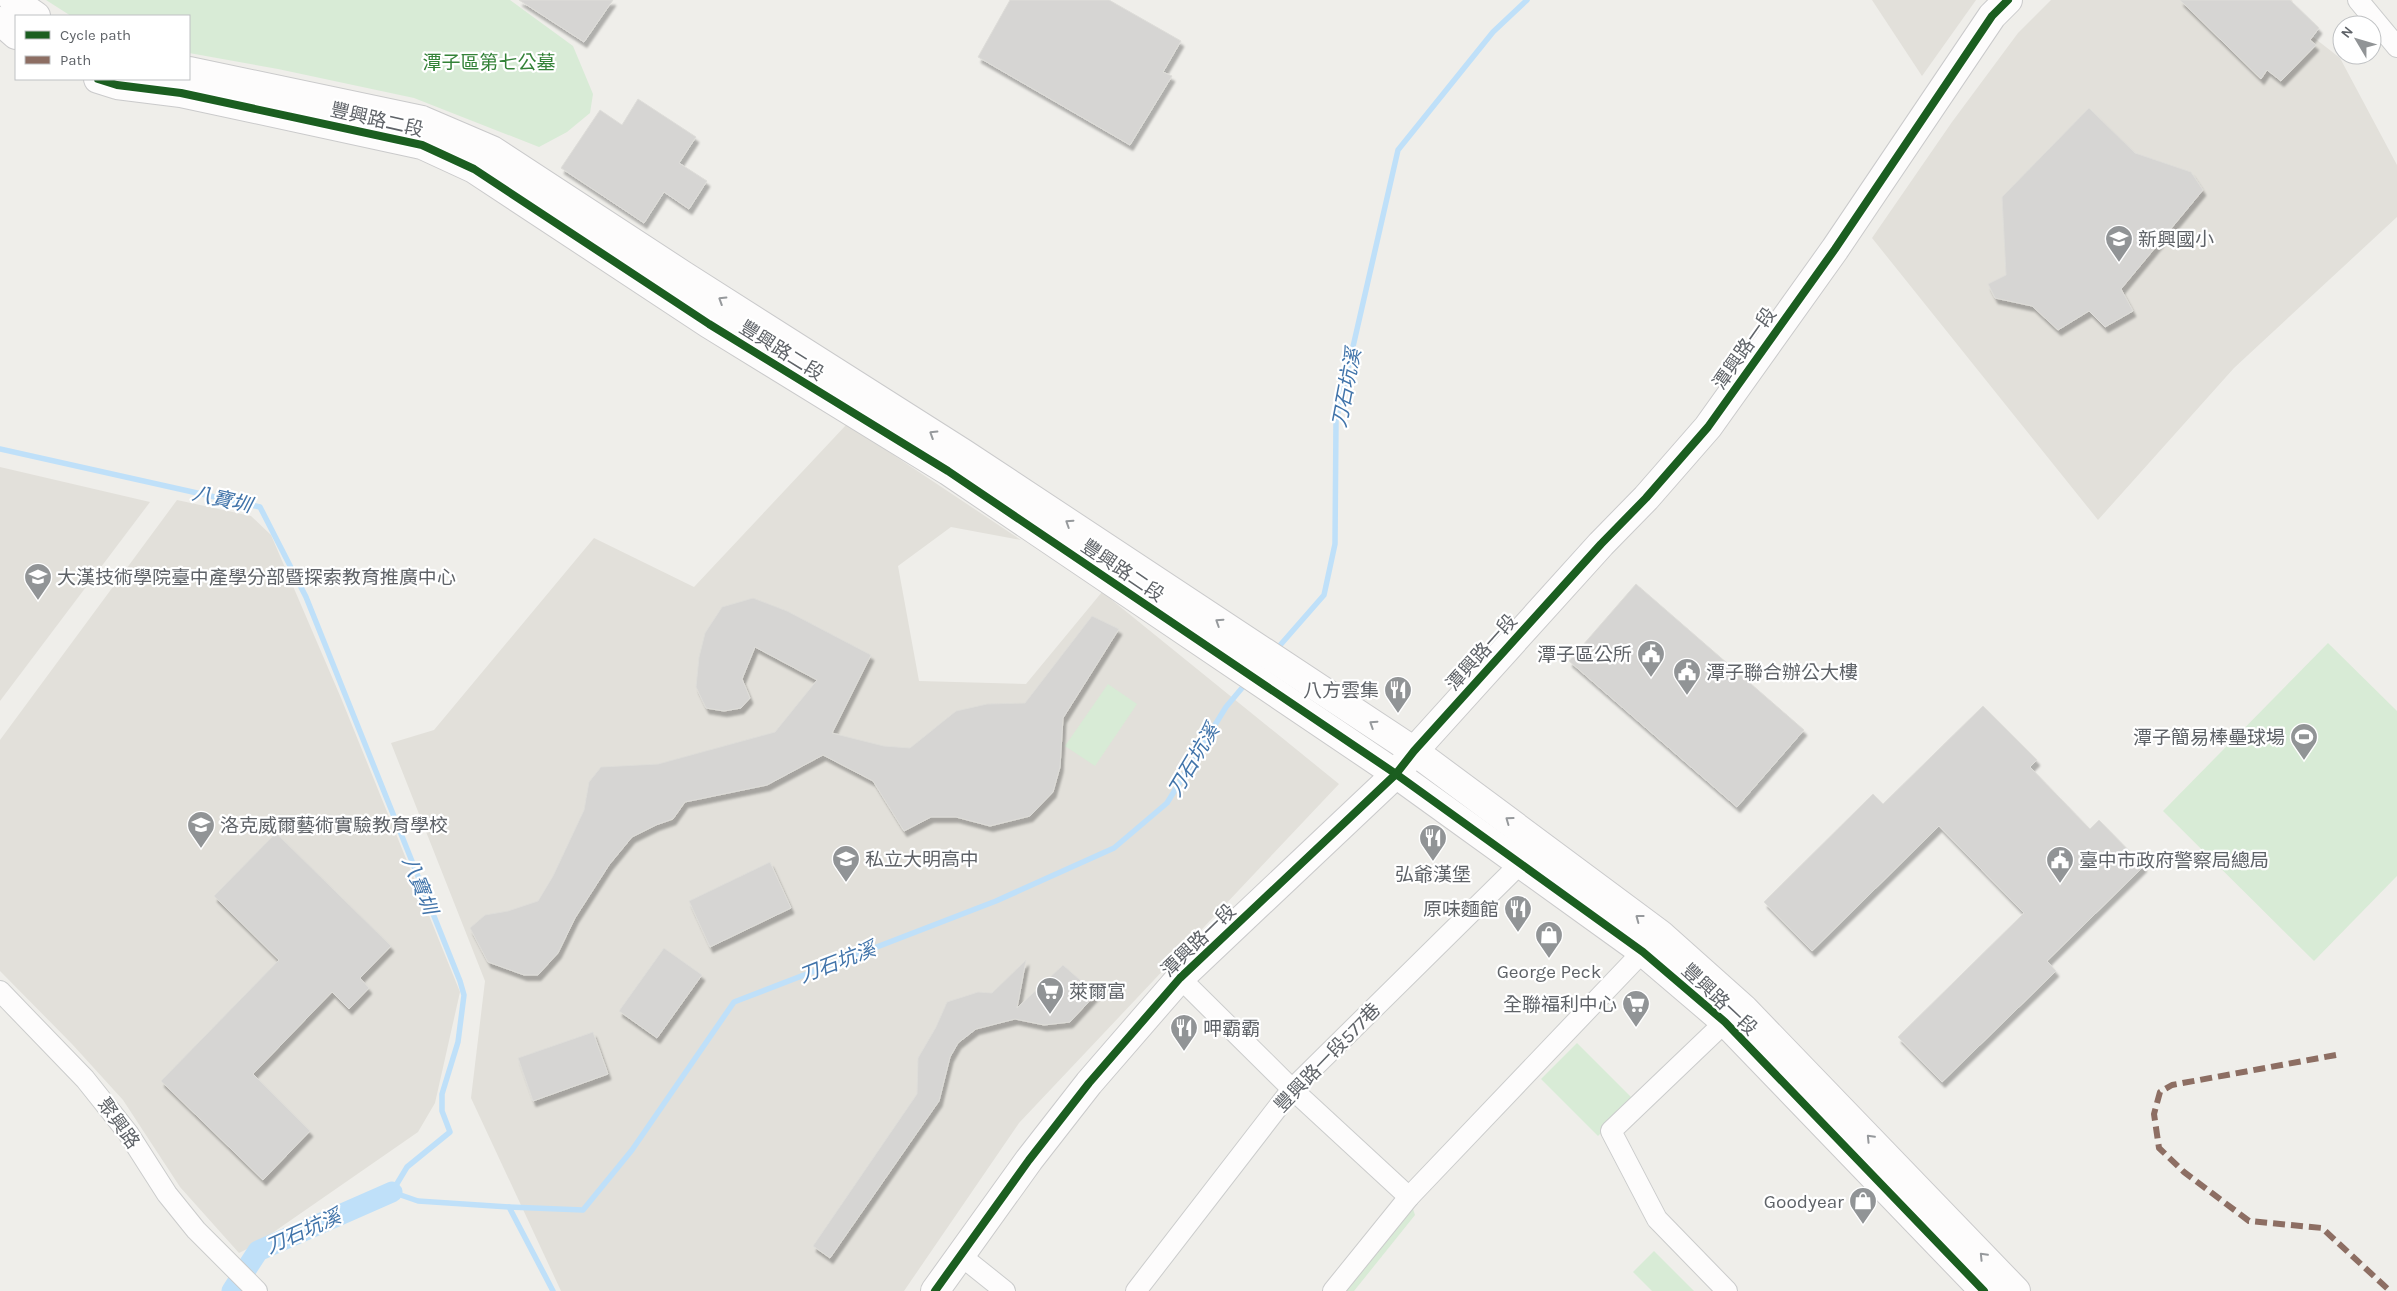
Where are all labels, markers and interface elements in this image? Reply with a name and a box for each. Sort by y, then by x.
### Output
legend [15,15,190,80]
north arrow [2332,15,2382,65]
text: N [2337,23,2357,41]
text: Cycle path [60,26,131,44]
text: Path [60,51,91,69]
park label: 潭子區第七公墓 [422,52,556,74]
street label: 豐興路二段 [328,99,426,141]
school or university icon: 新興國小 [2104,224,2134,263]
place label: 新興國小 [2138,229,2214,251]
one-way arrow [718,296,727,306]
street label: 潭興路一段 [1709,303,1781,394]
street label: 豐興路二段 [735,316,828,385]
water label: 刀石坑溪 [1328,344,1366,430]
one-way arrow [929,430,938,440]
water label: 八寶圳 [190,482,257,518]
one-way arrow [1065,520,1074,529]
street label: 豐興路二段 [1077,535,1168,607]
school or university icon: 大漢技術學院臺中產學分部暨探索教育推廣中心 [23,562,53,601]
place label: 大漢技術學院臺中產學分部暨探索教育推廣中心 [57,567,456,589]
street label: 潭興路一段 [1442,610,1522,695]
one-way arrow [1215,619,1224,628]
public building icon: 潭子區公所 [1636,639,1666,678]
place label: 潭子區公所 [1537,644,1632,666]
public building icon: 潭子聯合辦公大樓 [1672,657,1702,696]
place label: 潭子聯合辦公大樓 [1706,662,1858,684]
restaurant icon: 八方雲集 [1383,675,1413,714]
place label: 八方雲集 [1303,680,1379,702]
water label: 刀石坑溪 [1163,717,1225,800]
one-way arrow [1370,721,1379,730]
sports icon: 潭子簡易棒壘球場 [2289,722,2319,761]
place label: 潭子簡易棒壘球場 [2133,727,2285,749]
school or university icon: 洛克威爾藝術實驗教育學校 [186,810,216,849]
place label: 洛克威爾藝術實驗教育學校 [220,815,448,837]
one-way arrow [1505,817,1515,826]
restaurant icon: 弘爺漢堡 [1418,823,1448,862]
school or university icon: 私立大明高中 [831,844,861,883]
public building icon: 臺中市政府警察局總局 [2045,845,2075,884]
place label: 私立大明高中 [865,849,979,871]
place label: 臺中市政府警察局總局 [2079,850,2269,872]
water label: 八寶圳 [398,853,443,920]
place label: 弘爺漢堡 [1395,864,1471,886]
restaurant icon: 原味麵館 [1503,894,1533,933]
place label: 原味麵館 [1423,899,1499,921]
street label: 潭興路一段 [1157,900,1241,982]
one-way arrow [1635,915,1645,924]
shop icon: George Peck [1534,920,1564,959]
water label: 刀石坑溪 [796,936,881,988]
street label: 豐興路一段 [1677,959,1762,1040]
place label: George Peck [1497,961,1602,983]
supermarket icon: 萊爾富 [1035,976,1065,1015]
place label: 萊爾富 [1069,981,1126,1003]
supermarket icon: 全聯福利中心 [1621,989,1651,1028]
place label: 全聯福利中心 [1503,994,1617,1016]
street label: 豐興路一段577巷 [1270,999,1385,1117]
restaurant icon: 呷霸霸 [1169,1013,1199,1052]
place label: 呷霸霸 [1203,1018,1260,1040]
street label: 聚興路 [93,1094,144,1153]
one-way arrow [1867,1135,1876,1144]
shop icon: Goodyear [1848,1186,1878,1225]
place label: Goodyear [1764,1191,1844,1213]
water label: 刀石坑溪 [262,1203,347,1258]
one-way arrow [1980,1252,1989,1261]

